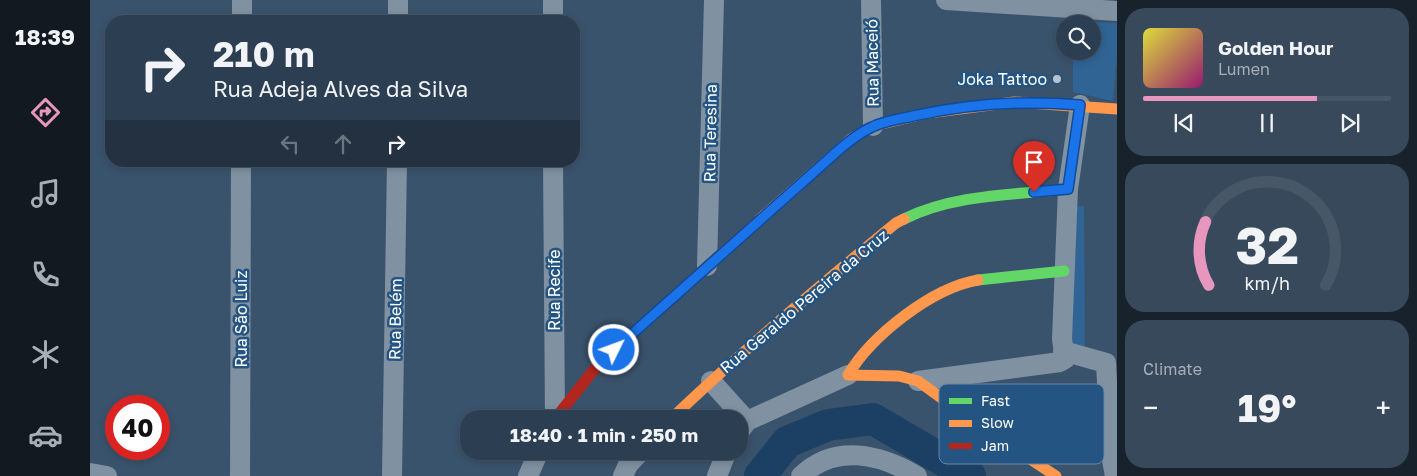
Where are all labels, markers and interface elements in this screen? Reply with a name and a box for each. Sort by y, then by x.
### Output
map controls [1056,15,1101,60]
button: search [1056,15,1101,60]
street label: Rua Maceió [861,19,883,107]
text: 18:39 [15,23,75,50]
text: 210 m [213,33,315,75]
icon: right [130,35,195,100]
text: Golden Hour [1218,36,1333,59]
text: Lumen [1218,59,1270,79]
place label: Joka Tattoo [957,69,1047,89]
marker: Joka Tattoo [1051,73,1063,85]
text: Rua Adeja Alves da Silva [213,75,468,102]
street label: Rua Teresina [699,84,721,182]
icon: directions [28,95,63,130]
icon: previous [1170,109,1198,137]
icon: pause [1253,109,1281,137]
icon: next [1336,109,1364,137]
icon: left [276,130,304,158]
icon: ahead [329,130,357,158]
icon: right [382,130,410,158]
pin [1013,141,1055,192]
icon: arrive [1020,148,1048,176]
icon: music [28,176,63,211]
text: 32 [1235,213,1299,275]
street label: Rua Geraldo Pereira da Cruz [716,225,892,377]
street label: Rua Recife [544,249,564,331]
icon: phone [28,257,63,292]
street label: Rua São Luiz [231,270,251,368]
text: km/h [1244,272,1290,294]
street label: Rua Belém [384,278,406,360]
position arrow [587,323,639,375]
icon: climate [28,337,63,372]
text: Climate [1143,359,1202,379]
legend [939,384,1104,464]
text: 19° [1238,385,1296,430]
text: − [1143,391,1158,424]
text: + [1376,391,1391,424]
text: Fast [981,392,1010,409]
speed limit sign: 40 [105,395,170,460]
text: Slow [981,414,1014,431]
icon: car [28,418,63,453]
text: 18:40 · 1 min · 250 m [510,423,698,446]
text: Jam [981,437,1009,454]

